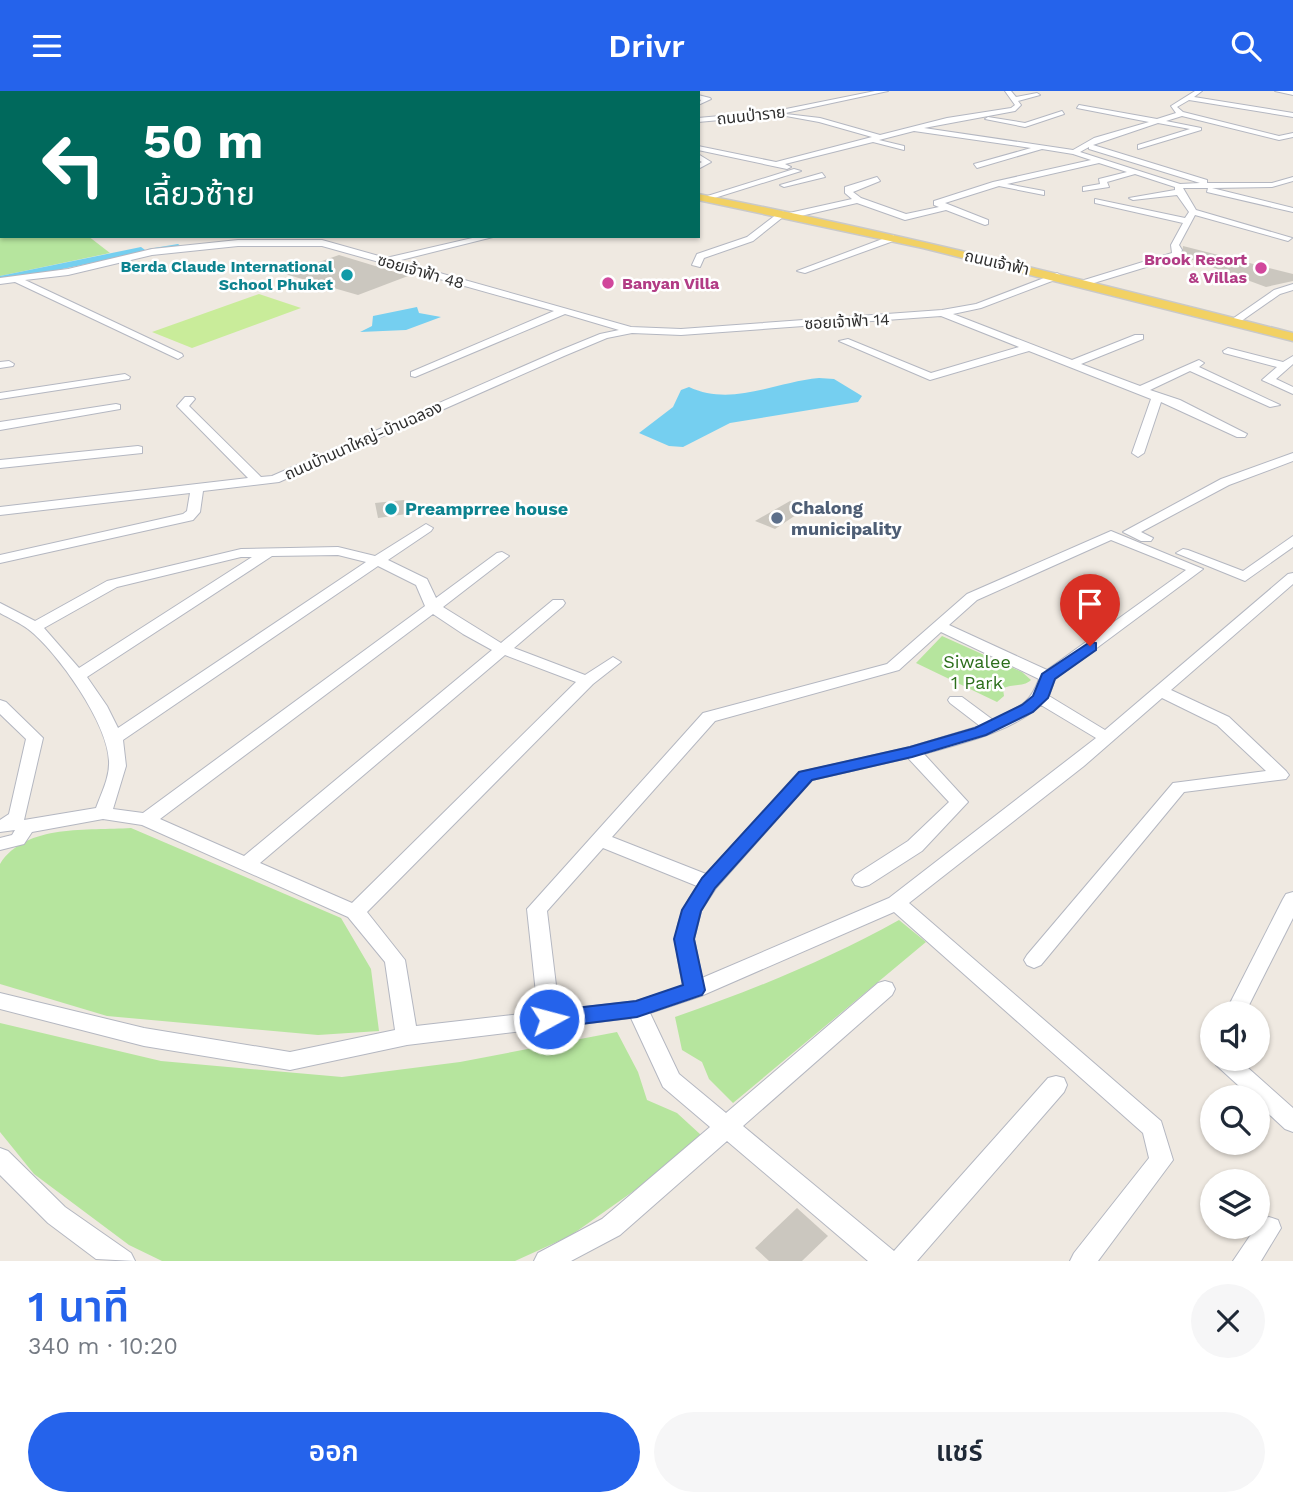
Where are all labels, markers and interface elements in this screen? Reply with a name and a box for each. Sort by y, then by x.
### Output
icon: menu [28,27,66,65]
text: Drivr [608,27,685,65]
icon: search [1227,27,1265,65]
street label: ถนนป่าราย [716,102,786,129]
text: 50 m [143,112,263,170]
icon: left [28,119,119,210]
text: เลี้ยวซ้าย [143,175,255,213]
street label: ถนนเจ้าฟ้า [963,246,1031,279]
street label: ซอยเจ้าฟ้า 48 [375,250,466,293]
place label: Brook Resort & Villas [1144,250,1247,287]
place label: Berda Claude International School Phuket [120,257,334,294]
marker: Brook Resort & Villas [1253,260,1269,276]
marker: Berda Claude International School Phuket [339,267,355,283]
place label: Banyan Villa [622,274,720,293]
marker: Banyan Villa [600,275,616,291]
street label: ซอยเจ้าฟ้า 14 [804,310,890,333]
street label: ถนนบ้านนาใหญ่-บ้านฉลอง [281,397,445,484]
place label: Chalong municipality [791,497,903,539]
place label: Preamprree house [405,498,568,519]
marker: Preamprree house [383,501,399,517]
marker: Chalong municipality [769,510,785,526]
pin [1060,574,1120,646]
icon: arrive [1071,585,1109,623]
park label: Siwalee 1 Park [943,651,1011,693]
position arrow [512,982,586,1056]
map controls [1200,1001,1270,1239]
button: sound [1200,1001,1270,1071]
button: search [1200,1085,1270,1155]
button: layers [1200,1169,1270,1239]
text: 1 นาที [28,1282,129,1331]
button: close [1191,1284,1265,1358]
text: 340 m · 10:20 [28,1333,178,1360]
button: ออก [28,1412,640,1492]
button: แชร์ [654,1412,1265,1492]

